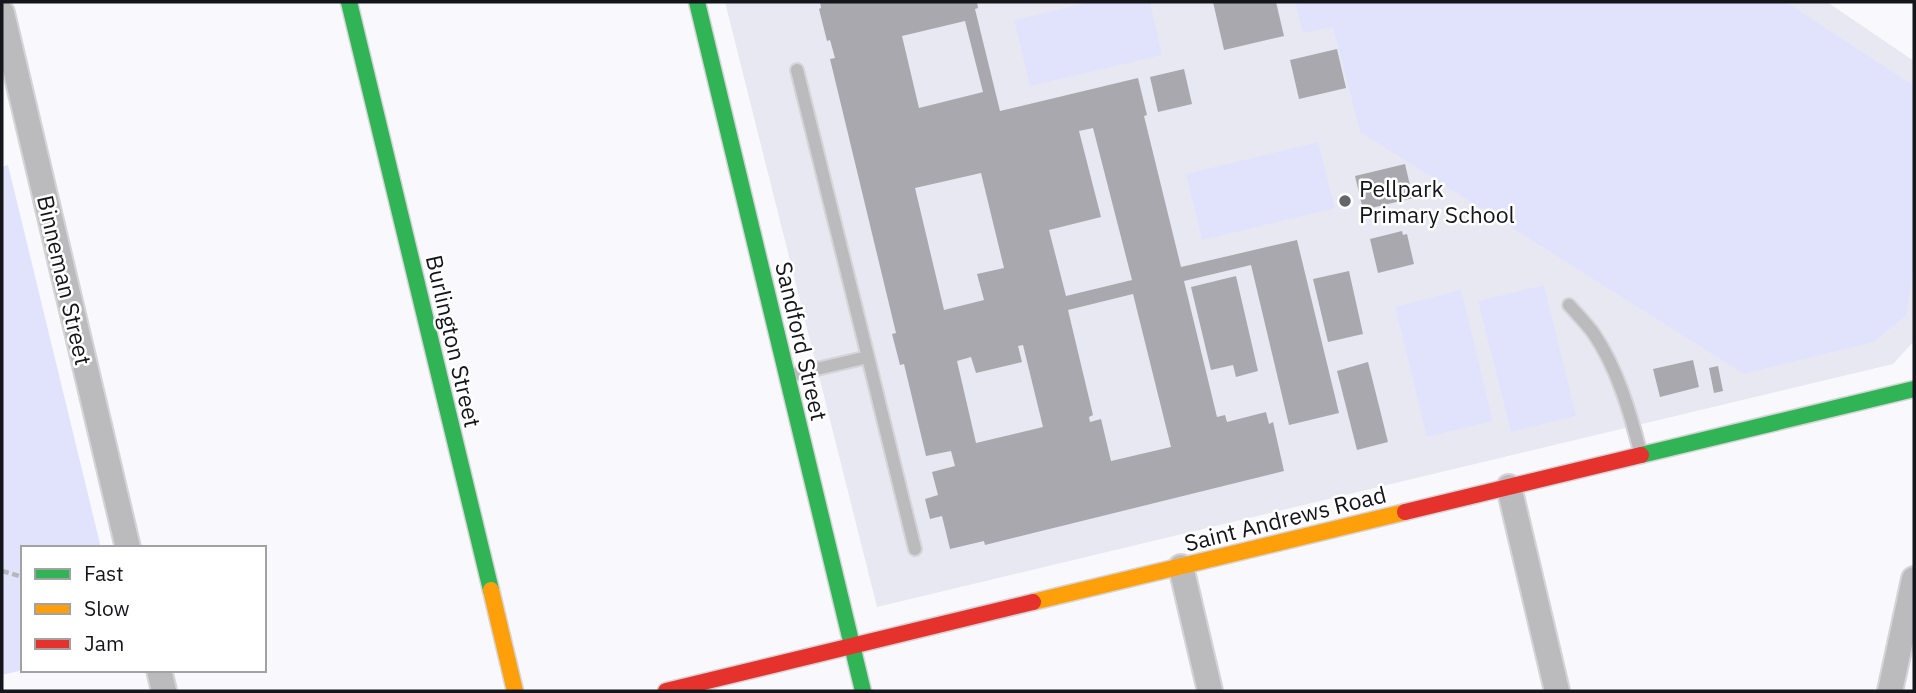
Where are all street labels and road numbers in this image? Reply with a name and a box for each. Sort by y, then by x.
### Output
street label: Binneman Street [31,192,99,368]
street label: Burlington Street [420,252,488,430]
street label: Sandford Street [769,258,835,424]
street label: Saint Andrews Road [1181,478,1389,558]

